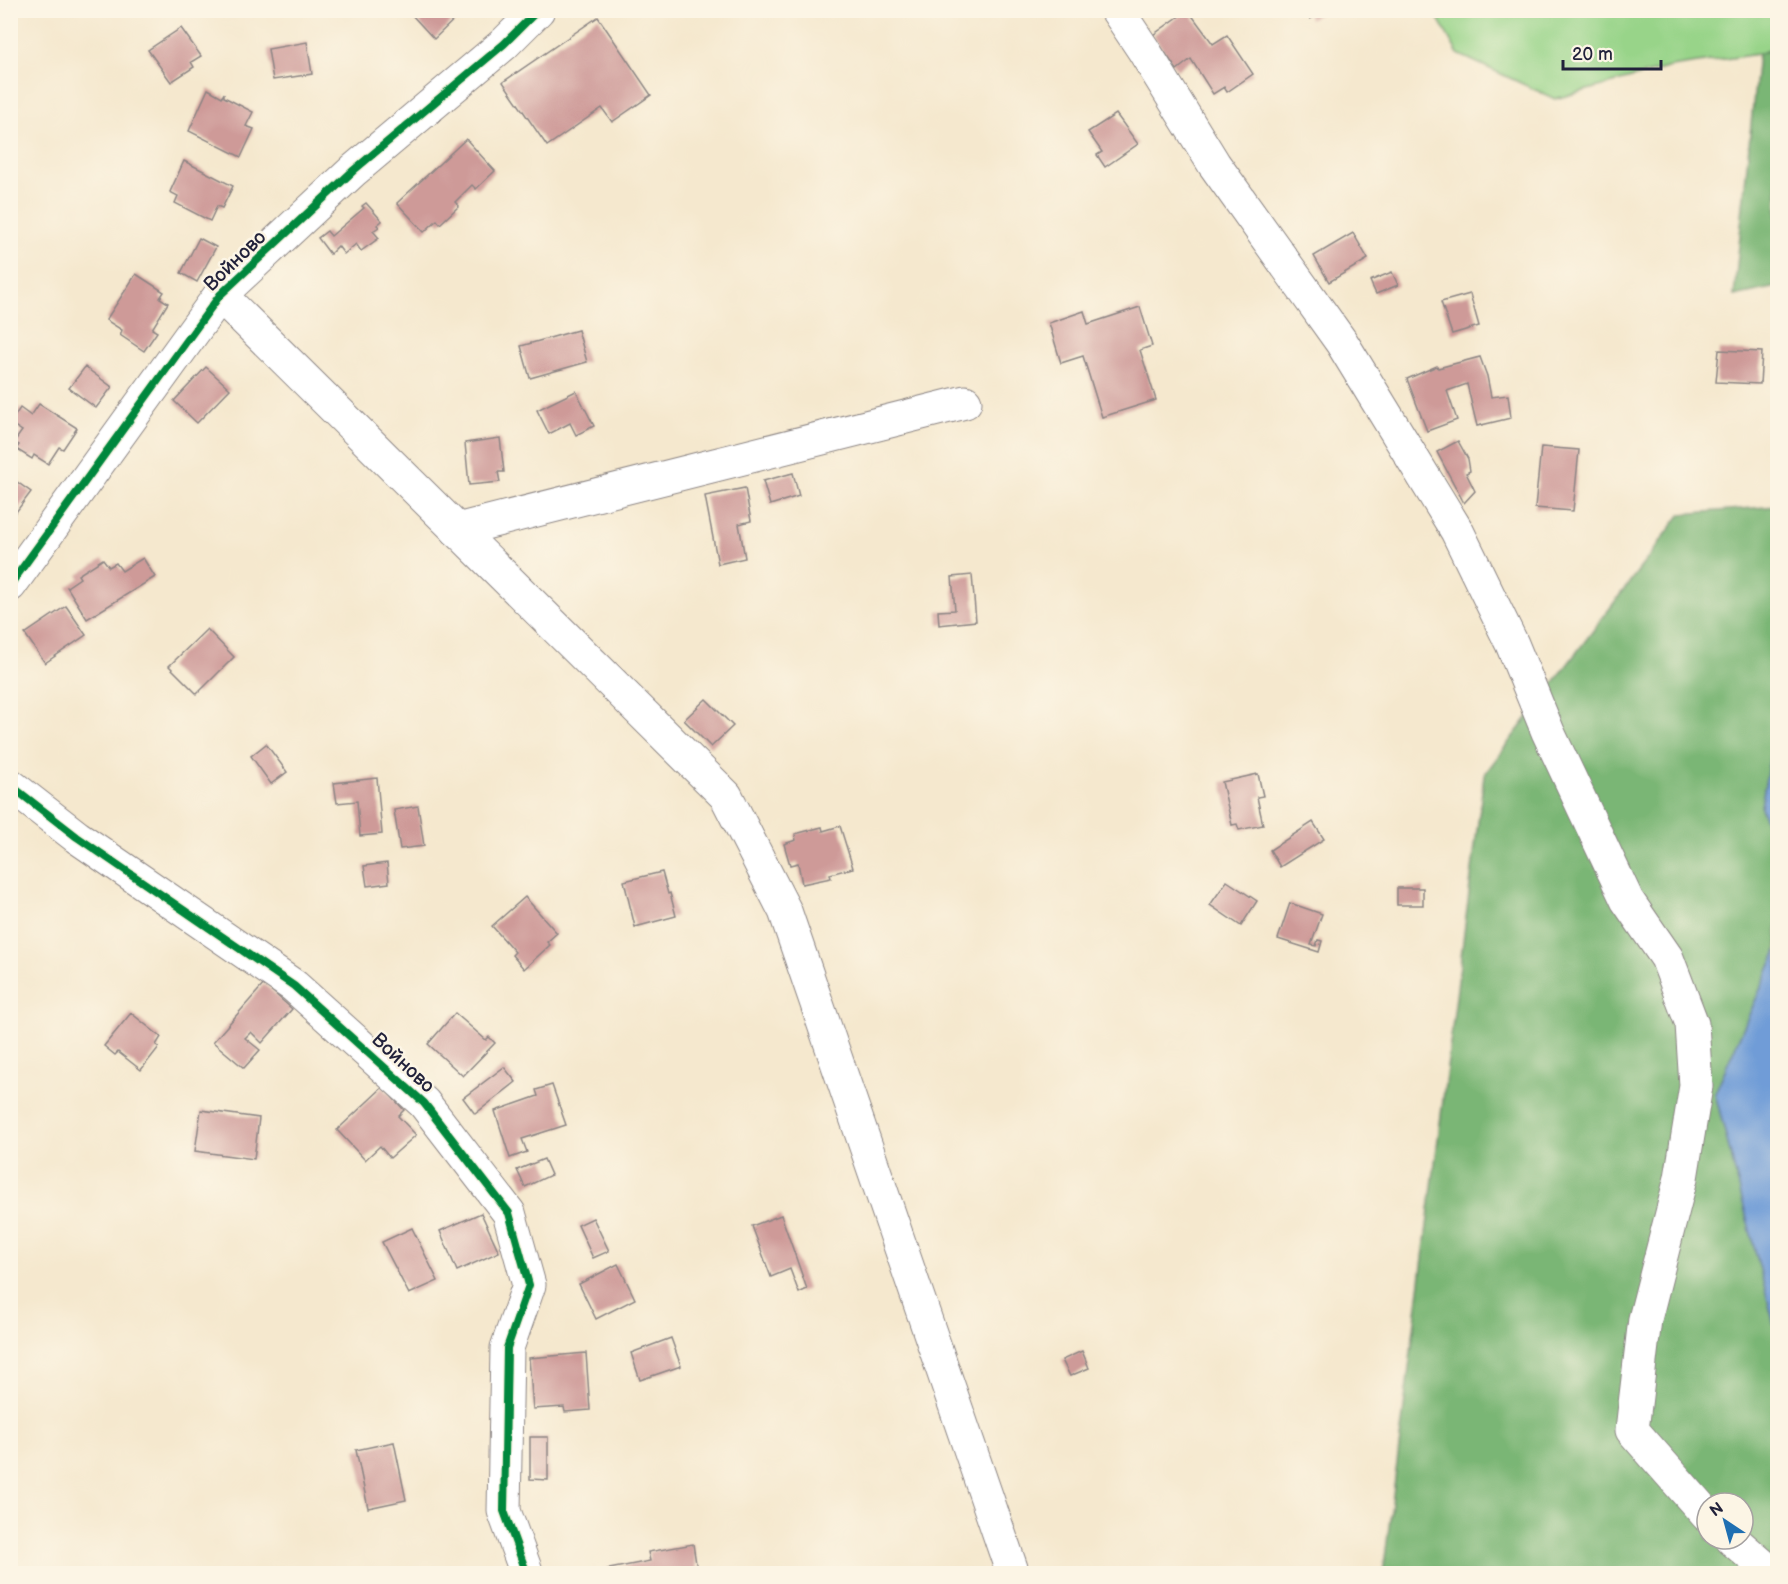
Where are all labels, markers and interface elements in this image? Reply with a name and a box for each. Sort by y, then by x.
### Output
scale bar [1563,33,1660,71]
text: 20 m [1572,44,1613,65]
street label: Войново [199,226,271,296]
street label: Войново [367,1028,439,1098]
north arrow [1695,1491,1755,1551]
text: N [1707,1499,1728,1521]

